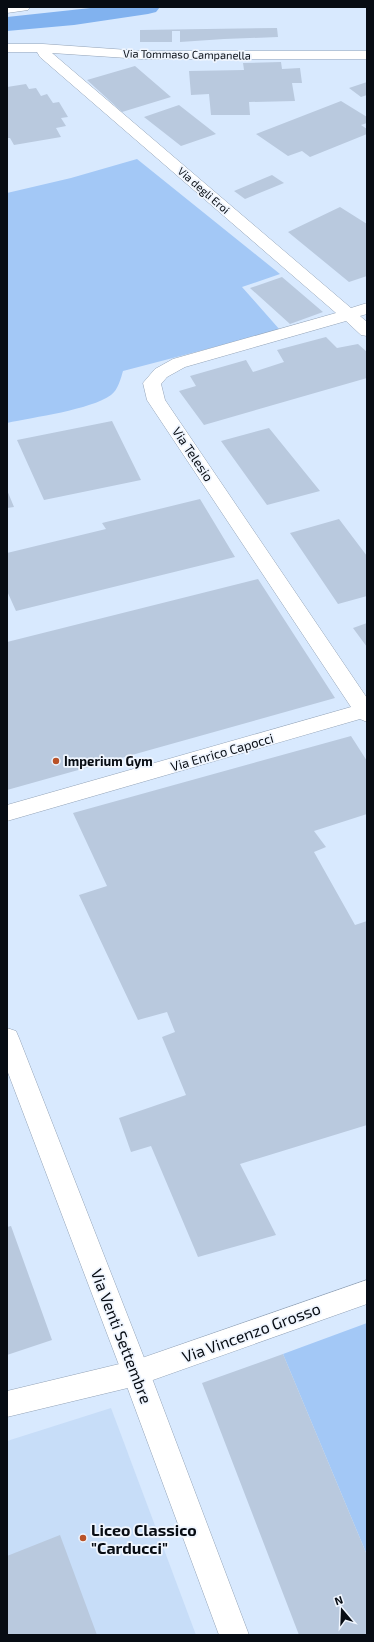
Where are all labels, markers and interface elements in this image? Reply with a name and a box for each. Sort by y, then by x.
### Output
street label: Via Tommaso Campanella [123,46,251,62]
street label: Via degli Eroi [176,164,232,216]
street label: Via Telesio [169,424,217,484]
street label: Via Enrico Capocci [169,730,275,774]
place label: Imperium Gym [64,753,153,769]
marker: Imperium Gym [51,756,61,766]
street label: Via Venti Settembre [88,1266,156,1406]
street label: Via Vincenzo Grosso [179,1298,323,1366]
place label: Liceo Classico "Carducci" [91,1520,197,1557]
marker: Liceo Classico "Carducci" [78,1533,88,1543]
north arrow [322,1590,362,1630]
text: N [333,1593,345,1608]

